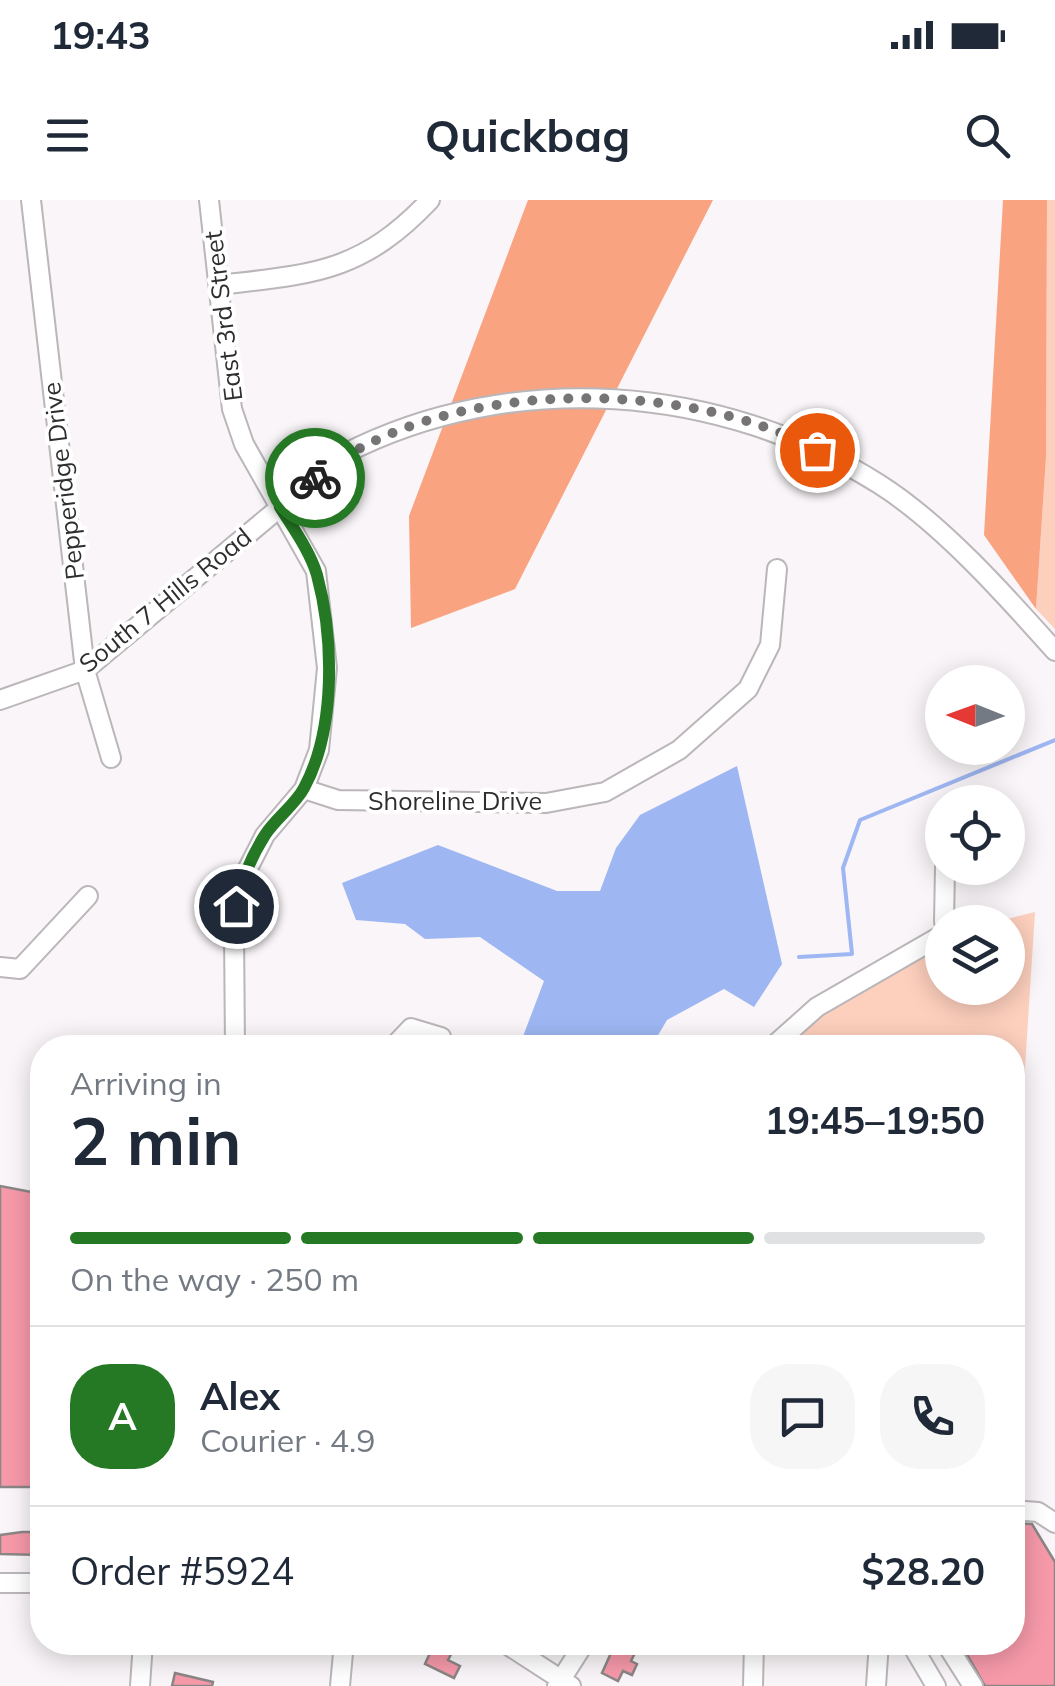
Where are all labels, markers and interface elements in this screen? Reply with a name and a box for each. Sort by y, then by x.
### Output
text: 19:43 [50,11,151,59]
text: Quickbag [425,107,630,163]
icon: menu [40,108,95,163]
icon: search [960,108,1015,163]
street label: East 3rd Street [197,229,248,403]
street label: Pepperidge Drive [35,381,90,581]
pin [775,408,860,493]
icon: bag [790,423,845,478]
courier [265,428,365,528]
icon: bike [288,451,343,506]
street label: South 7 Hills Road [72,521,257,679]
north arrow [925,665,1025,765]
map controls [925,665,1025,1005]
street label: Shoreline Drive [368,785,542,816]
button: locate [925,785,1025,885]
pin [194,864,279,949]
icon: home [209,879,264,934]
button: layers [925,905,1025,1005]
text: Arriving in [70,1063,222,1103]
text: 19:45–19:50 [765,1096,985,1144]
text: 2 min [70,1100,241,1181]
text: On the way · 250 m [70,1259,359,1299]
button: chat [750,1364,855,1469]
button: phone [880,1364,985,1469]
text: Alex [200,1372,280,1420]
text: A [108,1392,137,1440]
text: Courier · 4.9 [200,1420,376,1460]
text: Order #5924 [70,1547,294,1595]
text: $28.20 [862,1547,985,1595]

